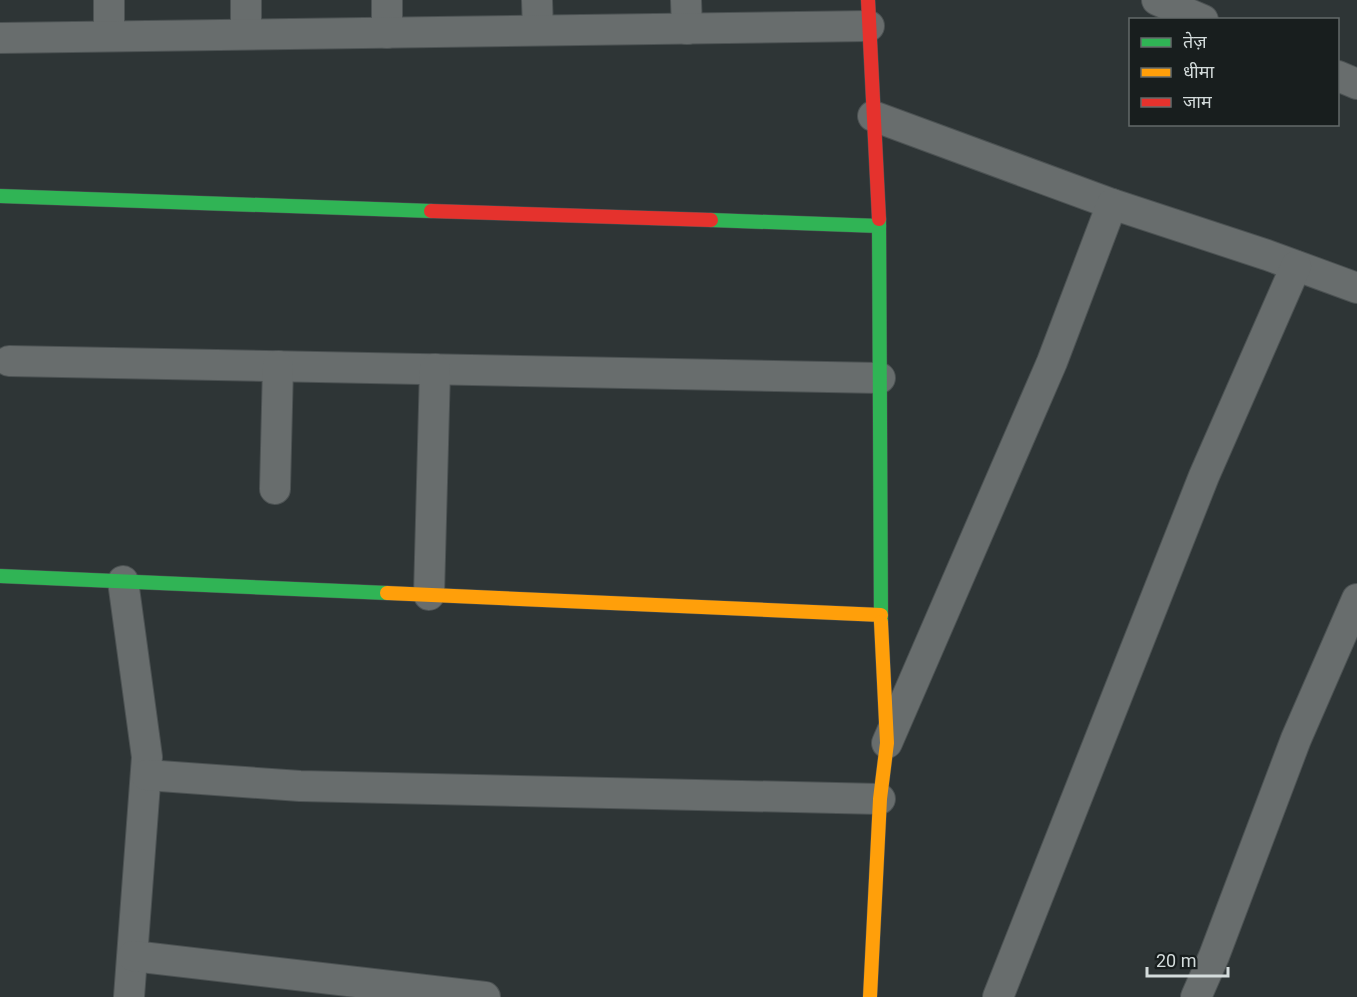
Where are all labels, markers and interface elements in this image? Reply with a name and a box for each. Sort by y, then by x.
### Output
legend [1129,18,1339,126]
text: तेज़ [1183,31,1207,52]
text: धीमा [1183,61,1214,82]
text: जाम [1183,91,1213,112]
scale bar [1147,940,1228,978]
text: 20 m [1156,950,1196,971]

